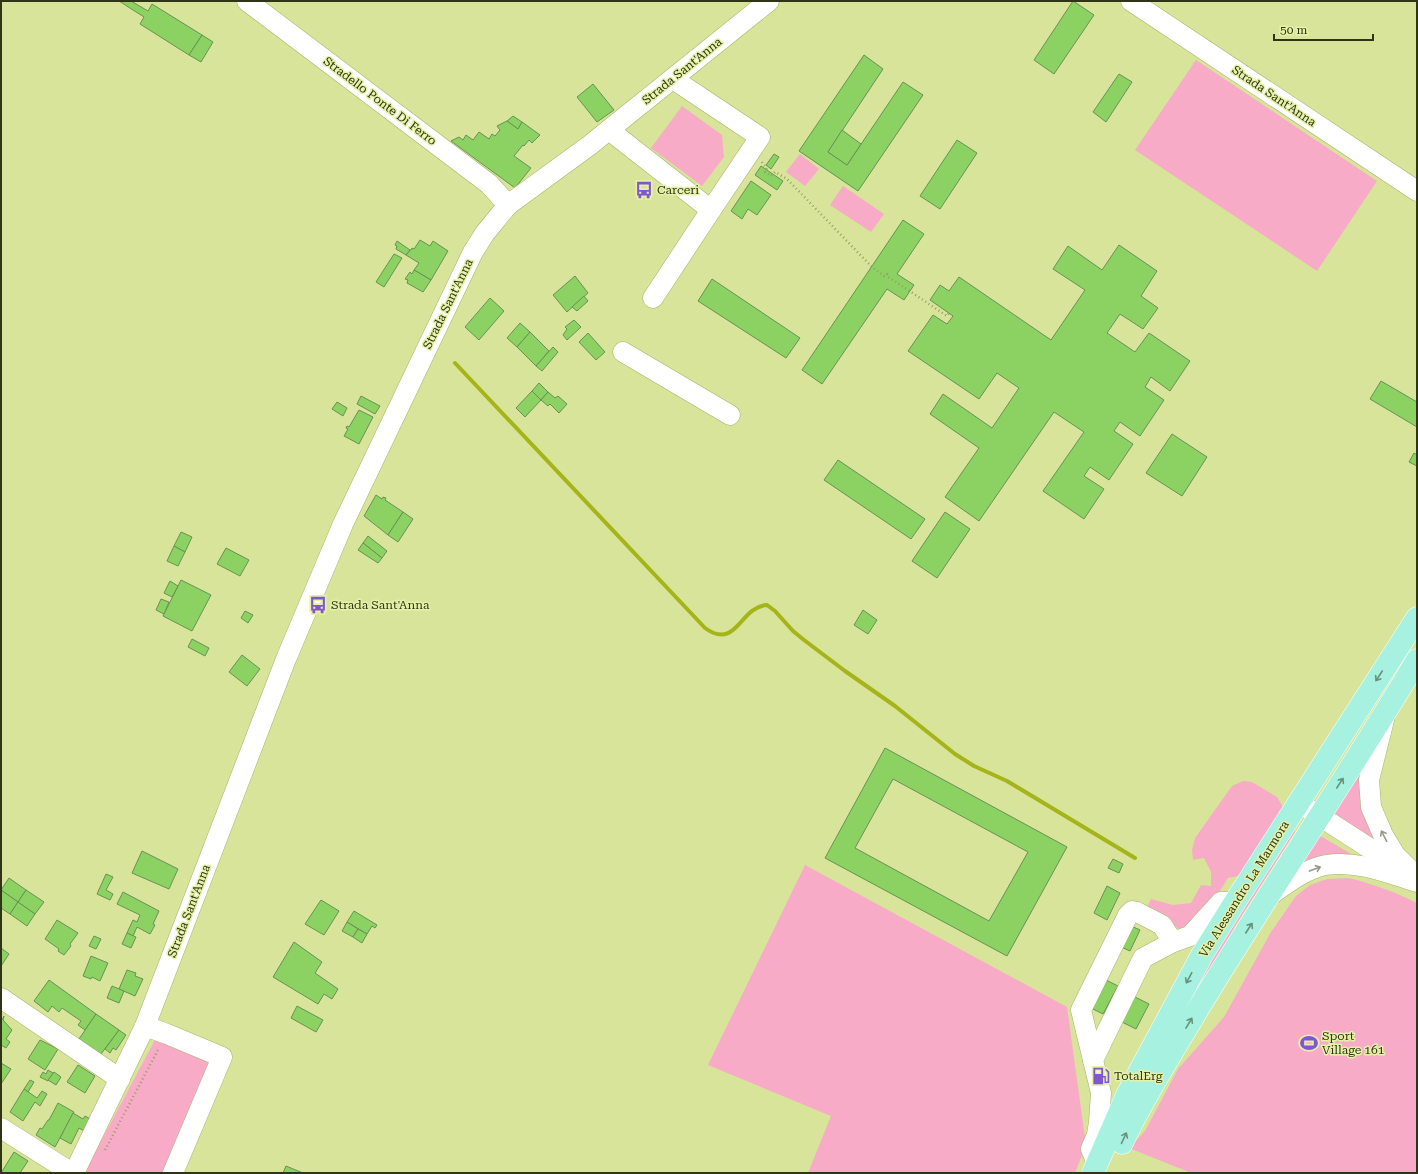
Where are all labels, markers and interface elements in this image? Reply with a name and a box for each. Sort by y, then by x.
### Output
scale bar [1274,16,1373,42]
text: 50 m [1280,23,1307,37]
street label: Strada Sant'Anna [639,34,725,107]
street label: Stradello Ponte Di Ferro [321,54,439,148]
street label: Strada Sant'Anna [1229,63,1319,130]
bus stop icon: Carceri [634,180,654,200]
place label: Carceri [657,183,699,197]
street label: Strada Sant'Anna [420,256,476,351]
bus stop icon: Strada Sant'Anna [308,595,328,615]
place label: Strada Sant'Anna [331,598,430,612]
one-way arrow [1375,671,1384,682]
one-way arrow [1337,777,1345,789]
street label: Via Alessandro La Marmora [1196,818,1292,960]
one-way arrow [1380,830,1387,842]
street label: Strada Sant'Anna [165,862,213,959]
one-way arrow [1308,865,1321,872]
one-way arrow [1244,922,1253,933]
one-way arrow [1185,972,1193,984]
one-way arrow [1186,1017,1194,1029]
place label: Sport Village 161 [1322,1029,1385,1057]
sports icon: Sport Village 161 [1299,1033,1319,1053]
fuel station icon: TotalErg [1091,1066,1111,1086]
place label: TotalErg [1114,1069,1163,1083]
one-way arrow [1121,1132,1128,1144]

